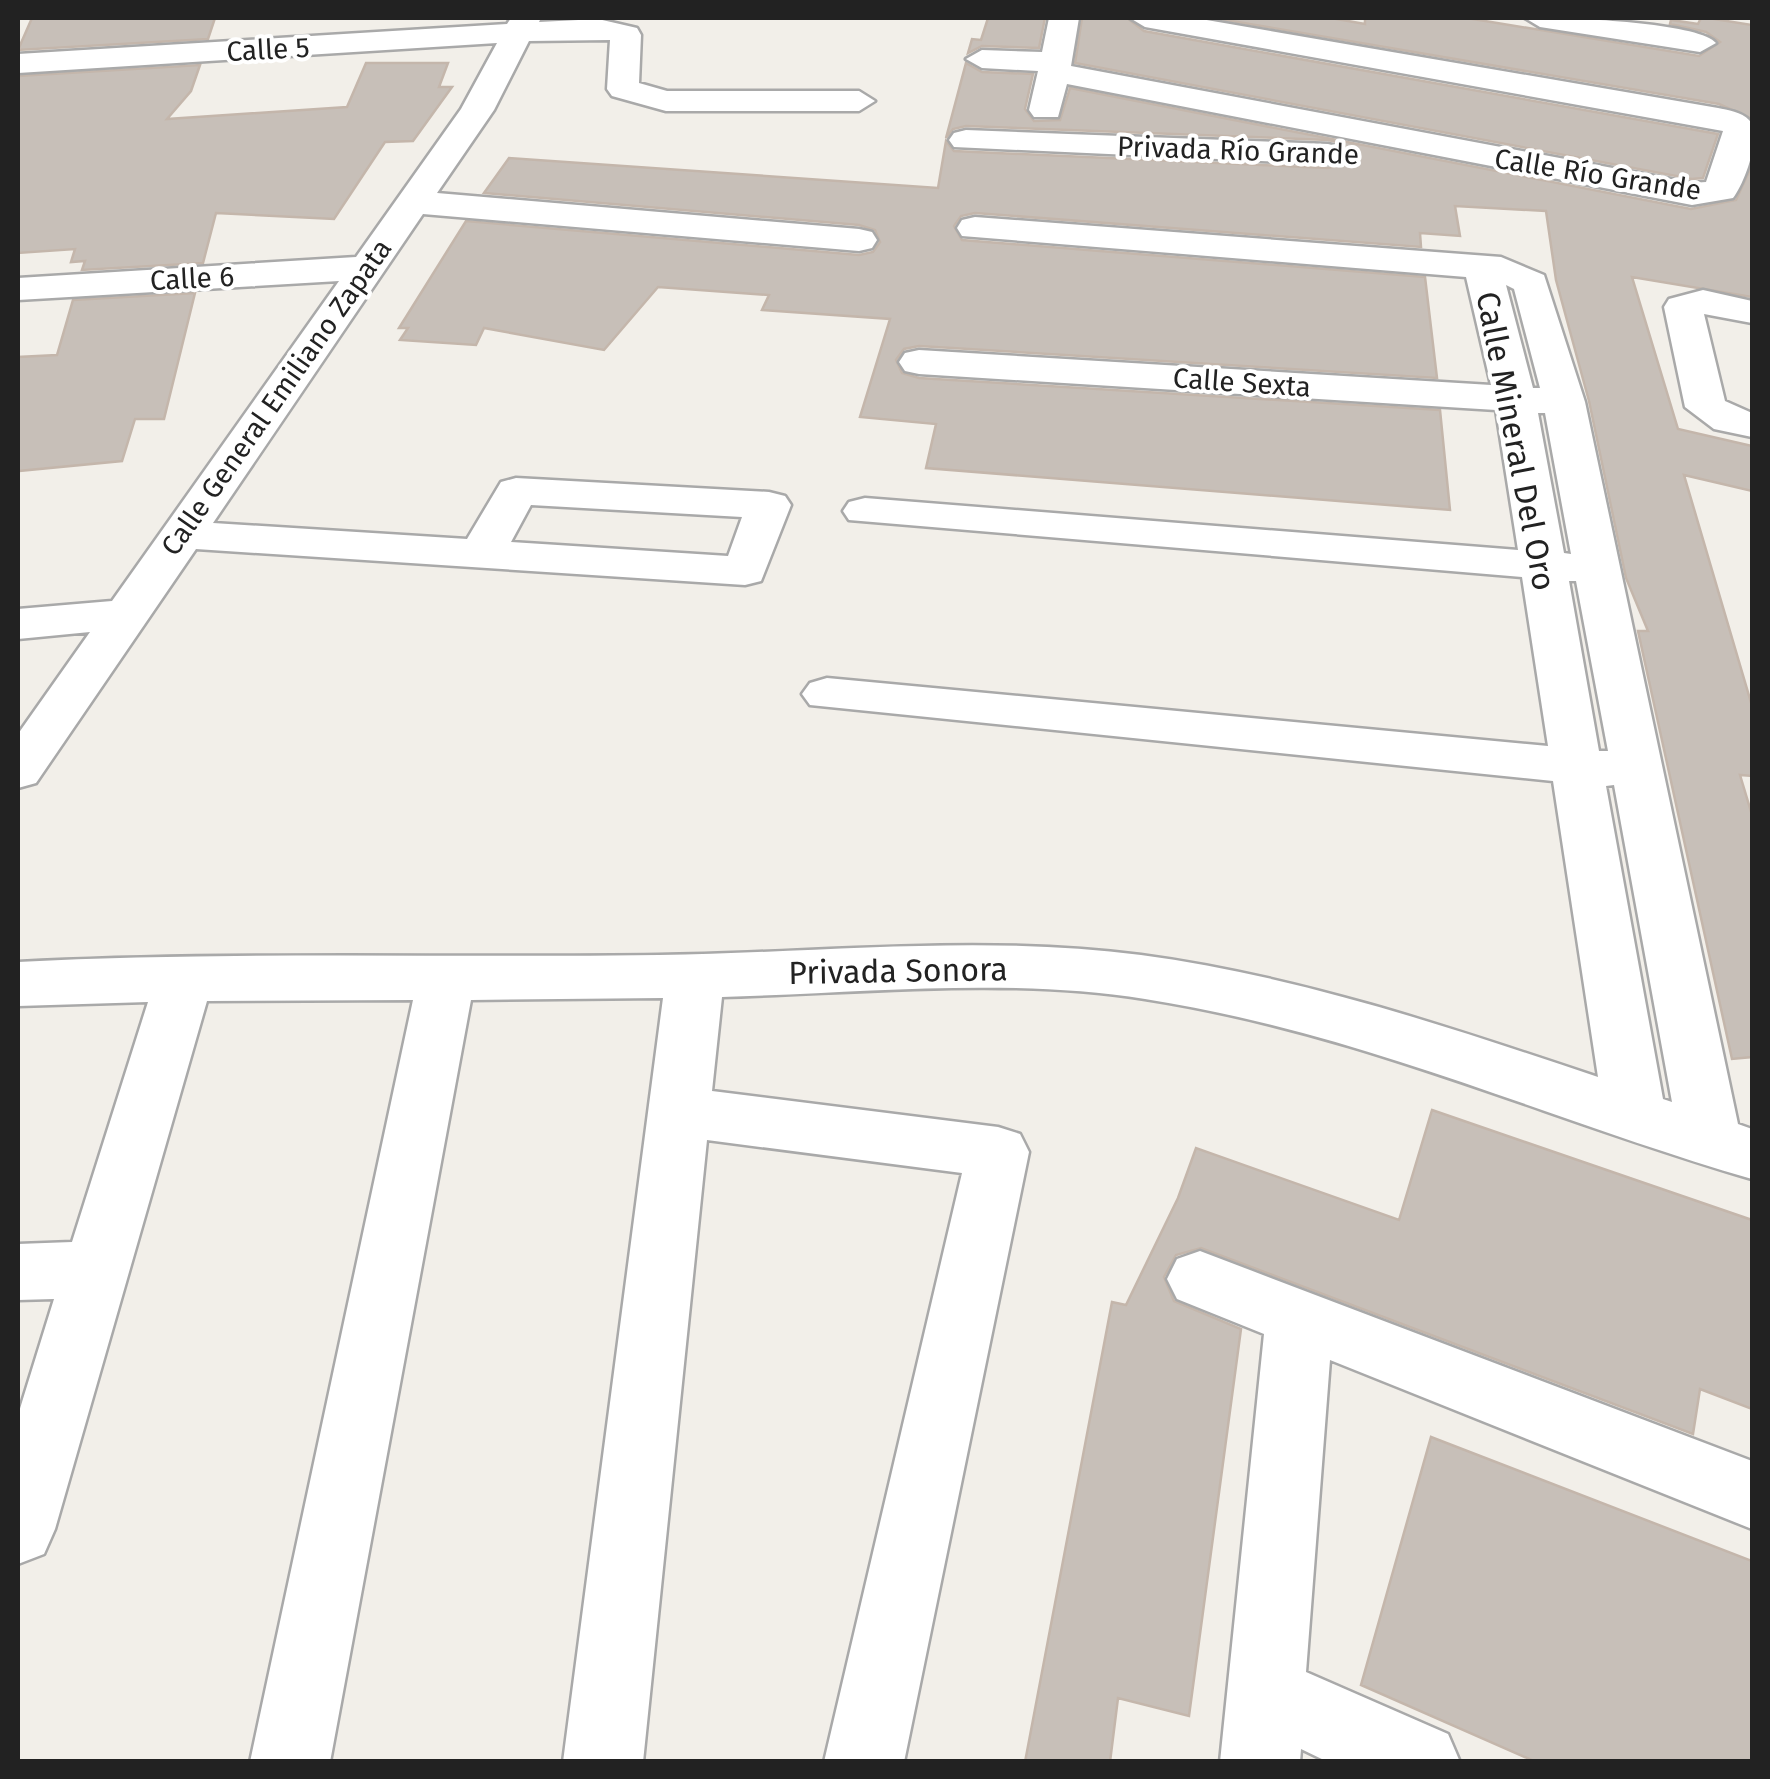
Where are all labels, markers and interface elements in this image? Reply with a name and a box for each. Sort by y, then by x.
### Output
street label: Calle 5 [226,31,311,68]
street label: Privada Río Grande [1116,130,1360,171]
street label: Calle Río Grande [1492,142,1704,207]
street label: Calle General Emiliano Zapata [154,233,398,562]
street label: Calle 6 [149,260,235,297]
street label: Calle Mineral Del Oro [1468,288,1564,594]
street label: Calle Sexta [1172,361,1312,404]
street label: Privada Sonora [788,950,1008,992]

